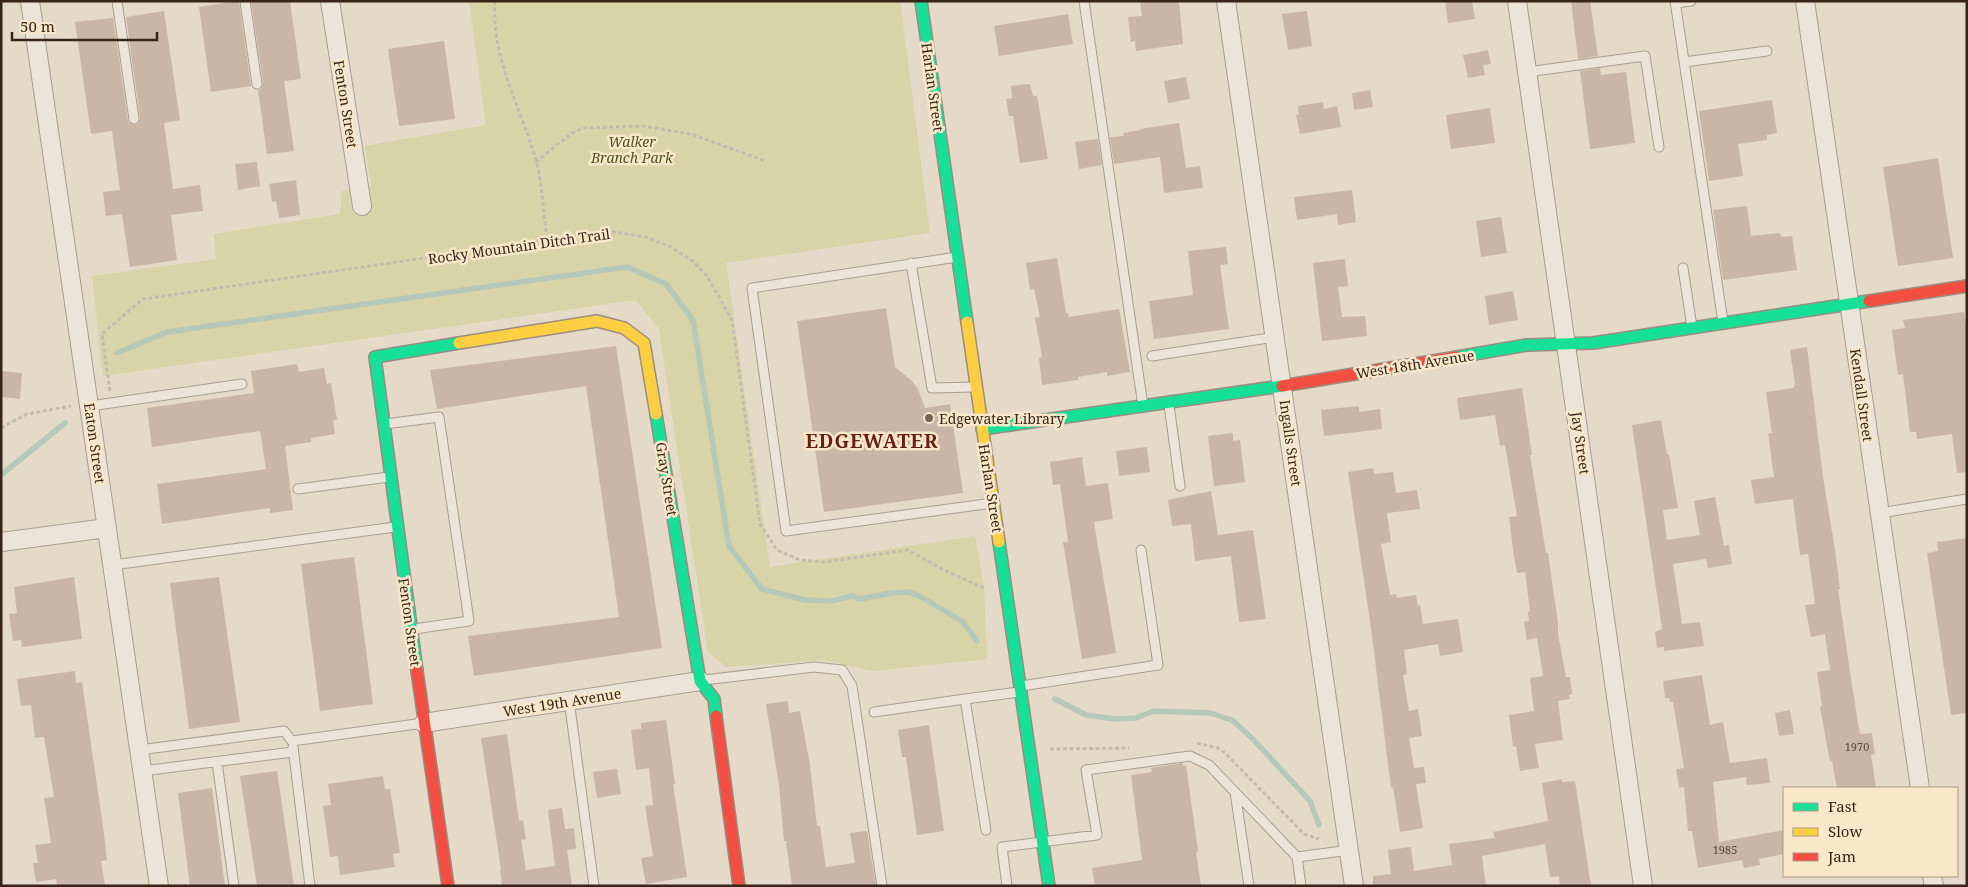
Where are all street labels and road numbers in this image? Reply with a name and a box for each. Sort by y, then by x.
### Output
street label: Harlan Street [917,41,949,133]
street label: Fenton Street [330,59,362,149]
street label: Rocky Mountain Ditch Trail [427,224,612,268]
street label: West 18th Avenue [1355,345,1475,383]
street label: Kendall Street [1846,347,1878,443]
street label: Ingalls Street [1276,398,1306,488]
street label: Eaton Street [80,401,110,485]
street label: Jay Street [1567,409,1595,476]
street label: Gray Street [652,441,682,517]
street label: Harlan Street [975,442,1007,534]
street label: Fenton Street [394,577,426,667]
street label: West 19th Avenue [502,683,622,721]

